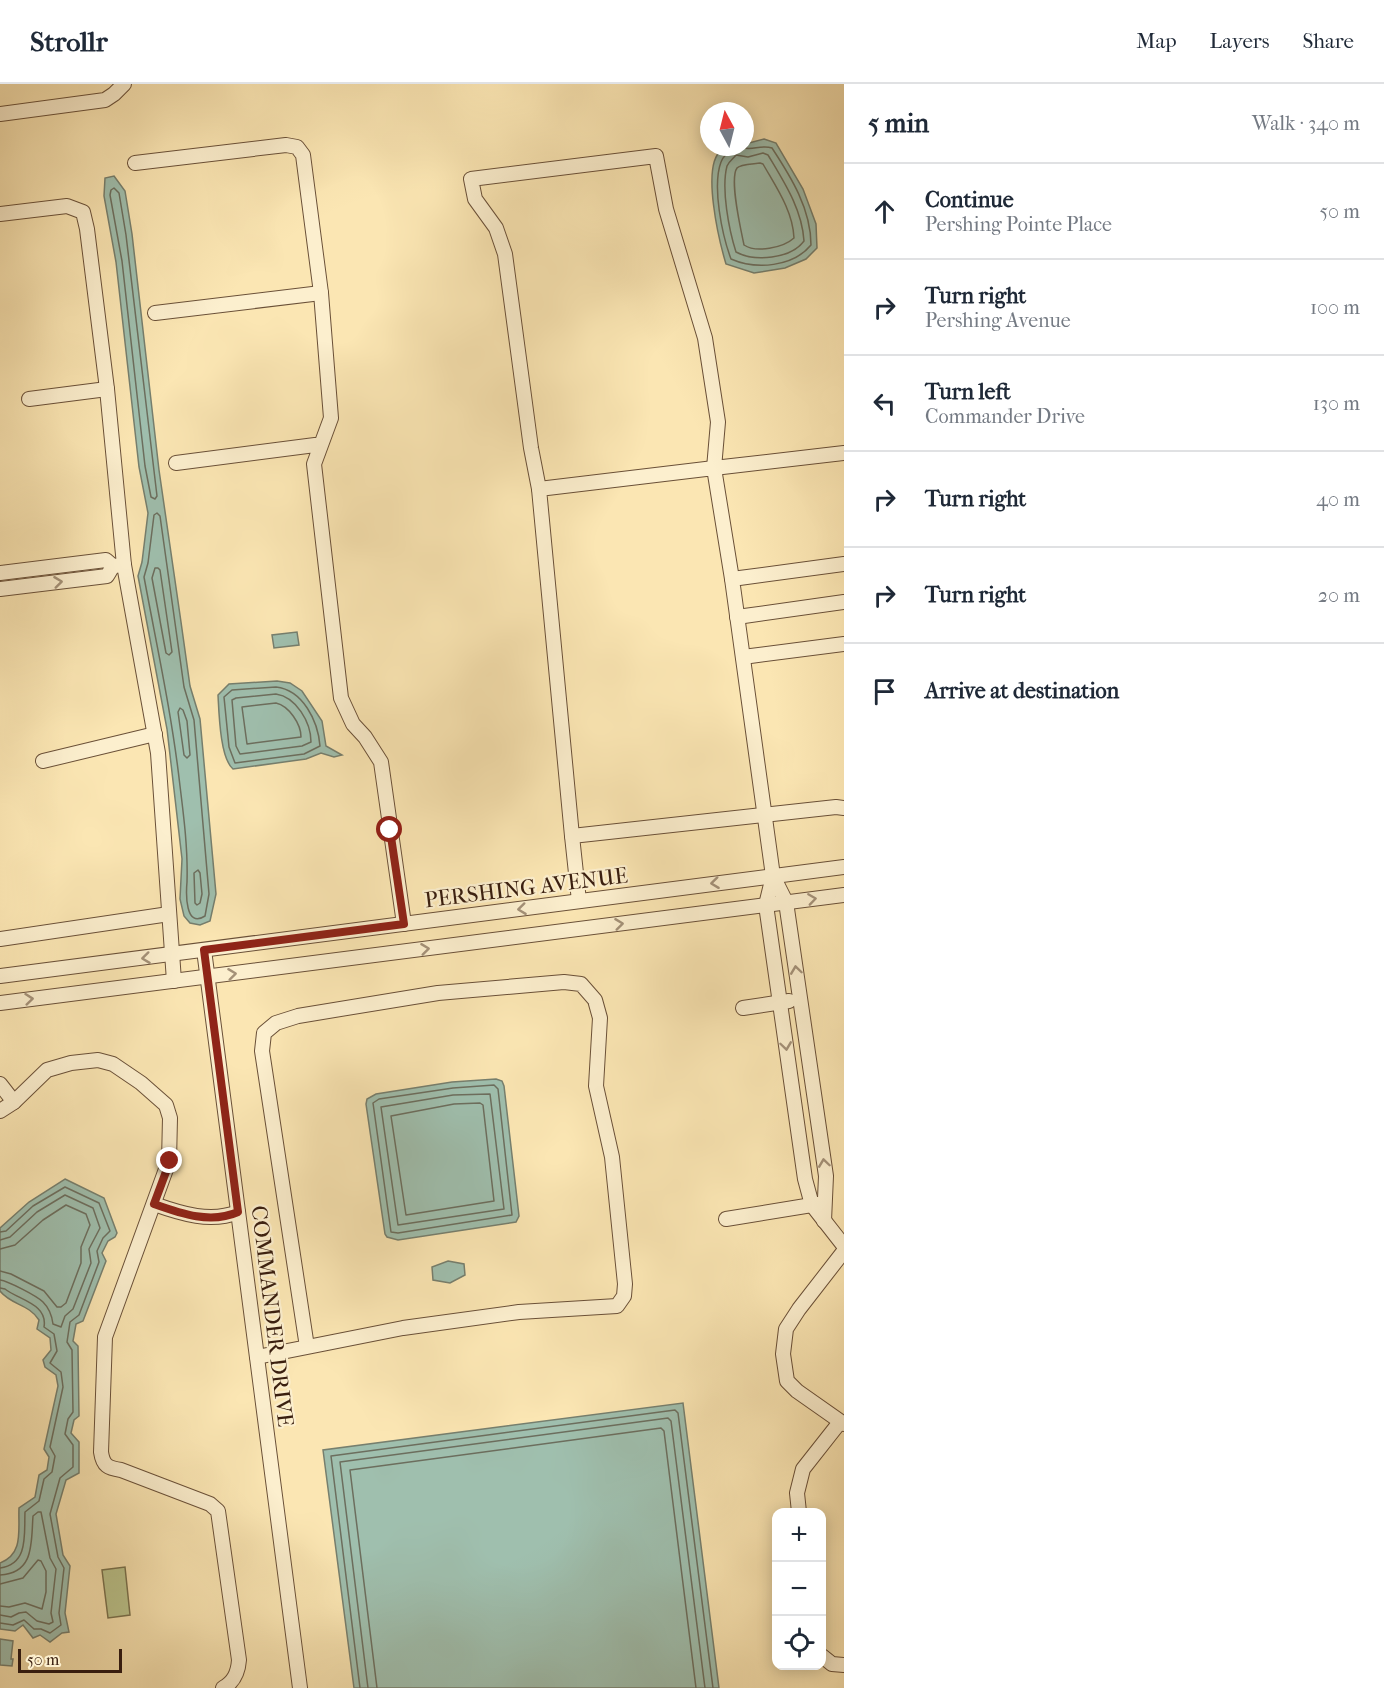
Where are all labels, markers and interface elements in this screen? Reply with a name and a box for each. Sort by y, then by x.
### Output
text: Strollr [30,25,108,58]
text: Map [1136,29,1177,53]
text: Layers [1210,29,1269,53]
text: Share [1302,29,1354,53]
north arrow [700,102,754,156]
text: 5 min [868,108,929,139]
text: Walk · 340 m [1252,112,1360,135]
text: Continue [925,187,1014,213]
icon: ahead [868,195,901,228]
text: 50 m [1319,200,1360,223]
text: Pershing Pointe Place [925,213,1112,236]
text: Turn right [925,283,1026,309]
icon: right [868,291,901,324]
text: 100 m [1310,296,1360,319]
text: Pershing Avenue [925,309,1071,332]
text: Turn left [925,379,1011,405]
icon: left [868,387,901,420]
text: 130 m [1313,392,1360,415]
text: Commander Drive [925,405,1085,428]
icon: right [868,483,901,516]
text: Turn right [925,486,1026,512]
text: 40 m [1316,488,1360,511]
one-way arrow [54,576,63,589]
icon: right [868,579,901,612]
text: Turn right [925,582,1026,608]
text: 20 m [1318,584,1360,607]
icon: arrive [868,675,901,708]
text: Arrive at destination [925,678,1119,704]
route start [376,816,402,842]
street label: PERSHING AVENUE [423,863,629,913]
one-way arrow [711,877,720,889]
one-way arrow [807,893,817,905]
one-way arrow [517,902,526,914]
one-way arrow [614,918,623,931]
one-way arrow [421,943,430,956]
one-way arrow [141,951,151,963]
one-way arrow [790,966,802,975]
one-way arrow [227,968,237,981]
one-way arrow [25,993,34,1006]
one-way arrow [780,1041,792,1051]
route end [156,1147,182,1173]
one-way arrow [818,1159,830,1168]
street label: COMMANDER DRIVE [246,1204,298,1428]
map controls [772,1508,826,1670]
button: + [772,1508,826,1562]
button: − [772,1562,826,1616]
button: locate [772,1616,826,1670]
scale bar [18,1646,122,1674]
text: 50 m [27,1650,59,1669]

